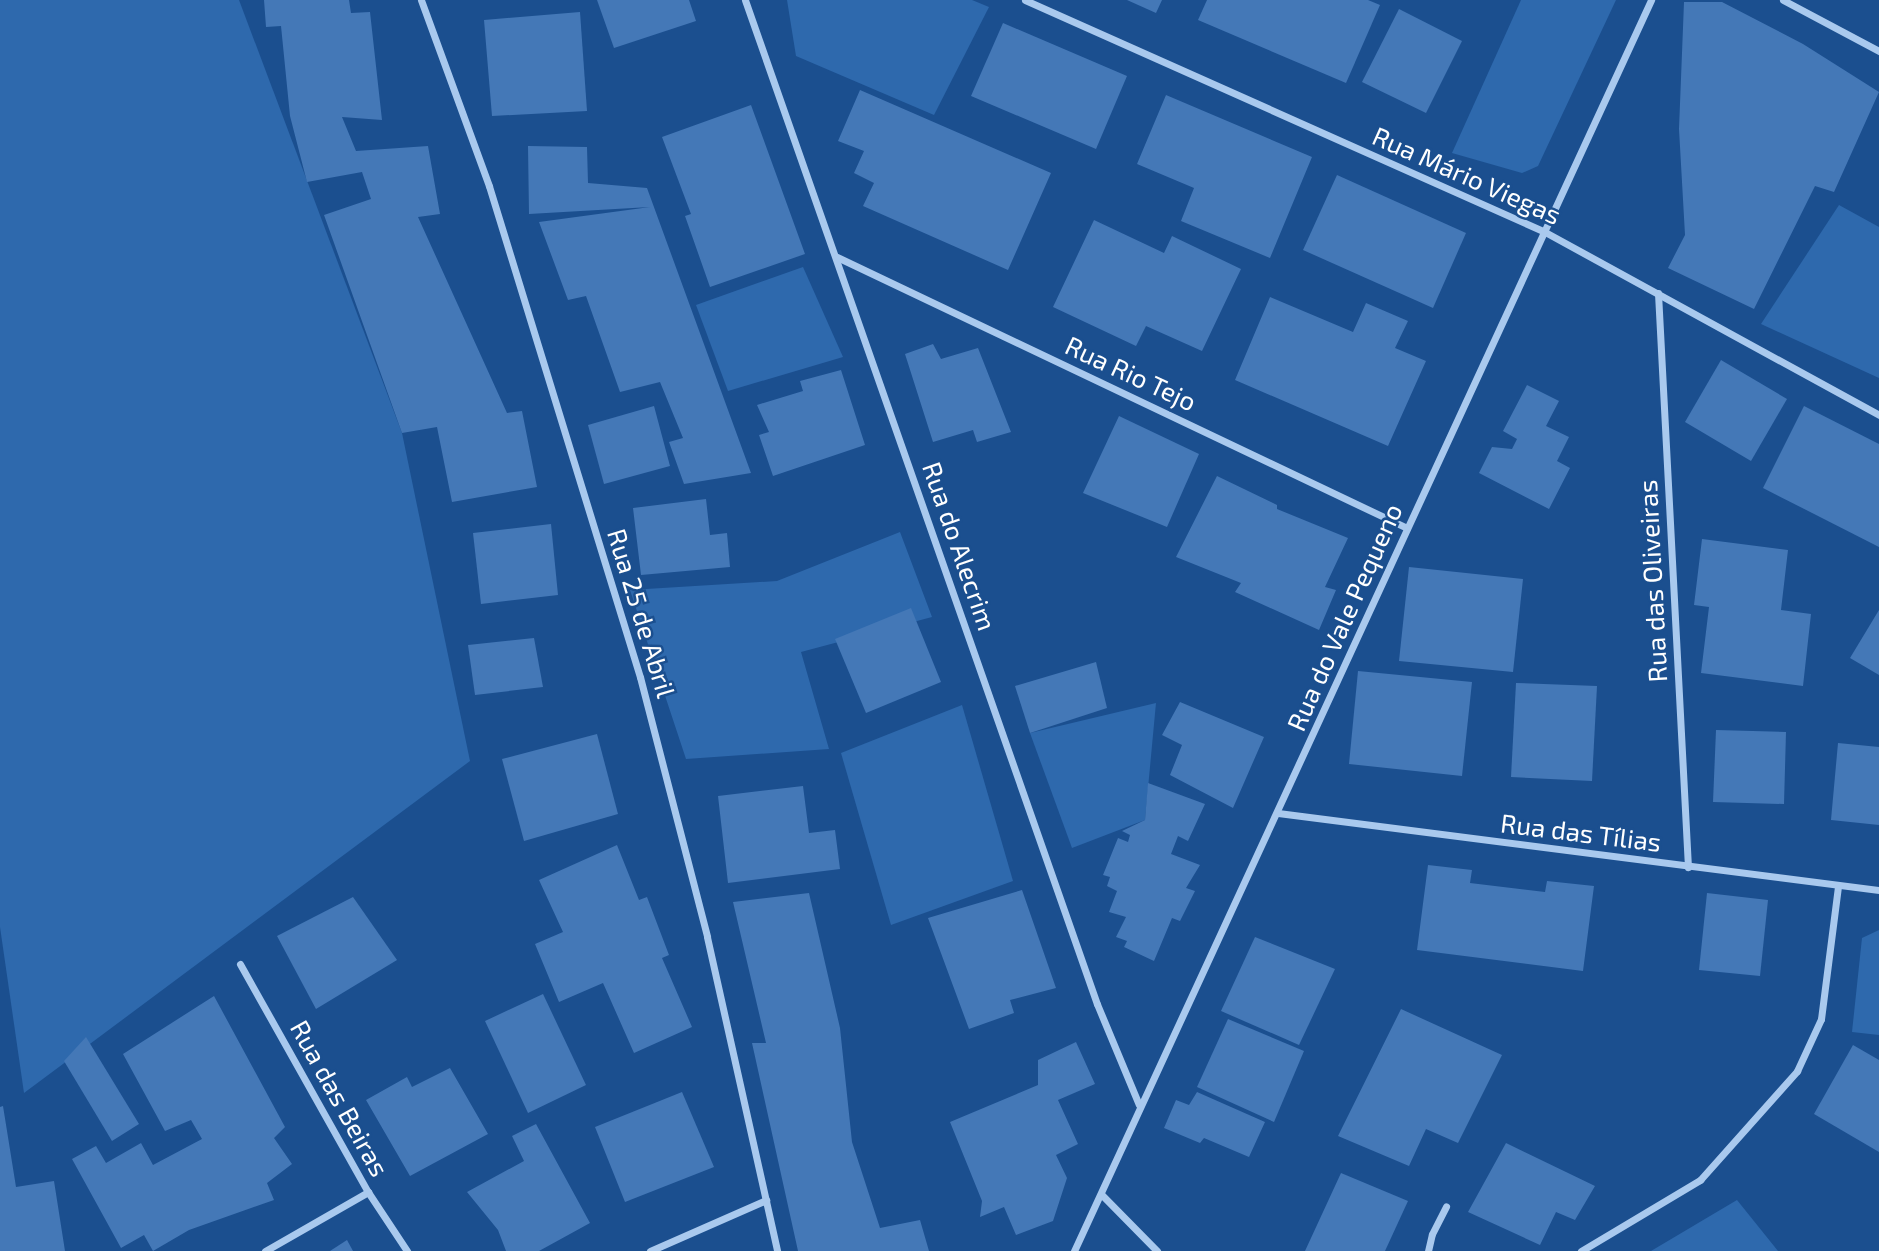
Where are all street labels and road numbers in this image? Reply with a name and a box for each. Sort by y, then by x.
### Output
street label: Rua Mário Viegas [1368,119,1566,231]
street label: Rua Rio Tejo [1060,329,1202,417]
street label: Rua do Alecrim [916,457,1004,635]
street label: Rua das Oliveiras [1631,479,1673,683]
street label: Rua do Vale Pequeno [1280,498,1408,736]
street label: Rua 25 de Abril [601,524,683,702]
street label: Rua das Tílias [1499,807,1663,857]
street label: Rua das Beiras [284,1015,396,1181]

